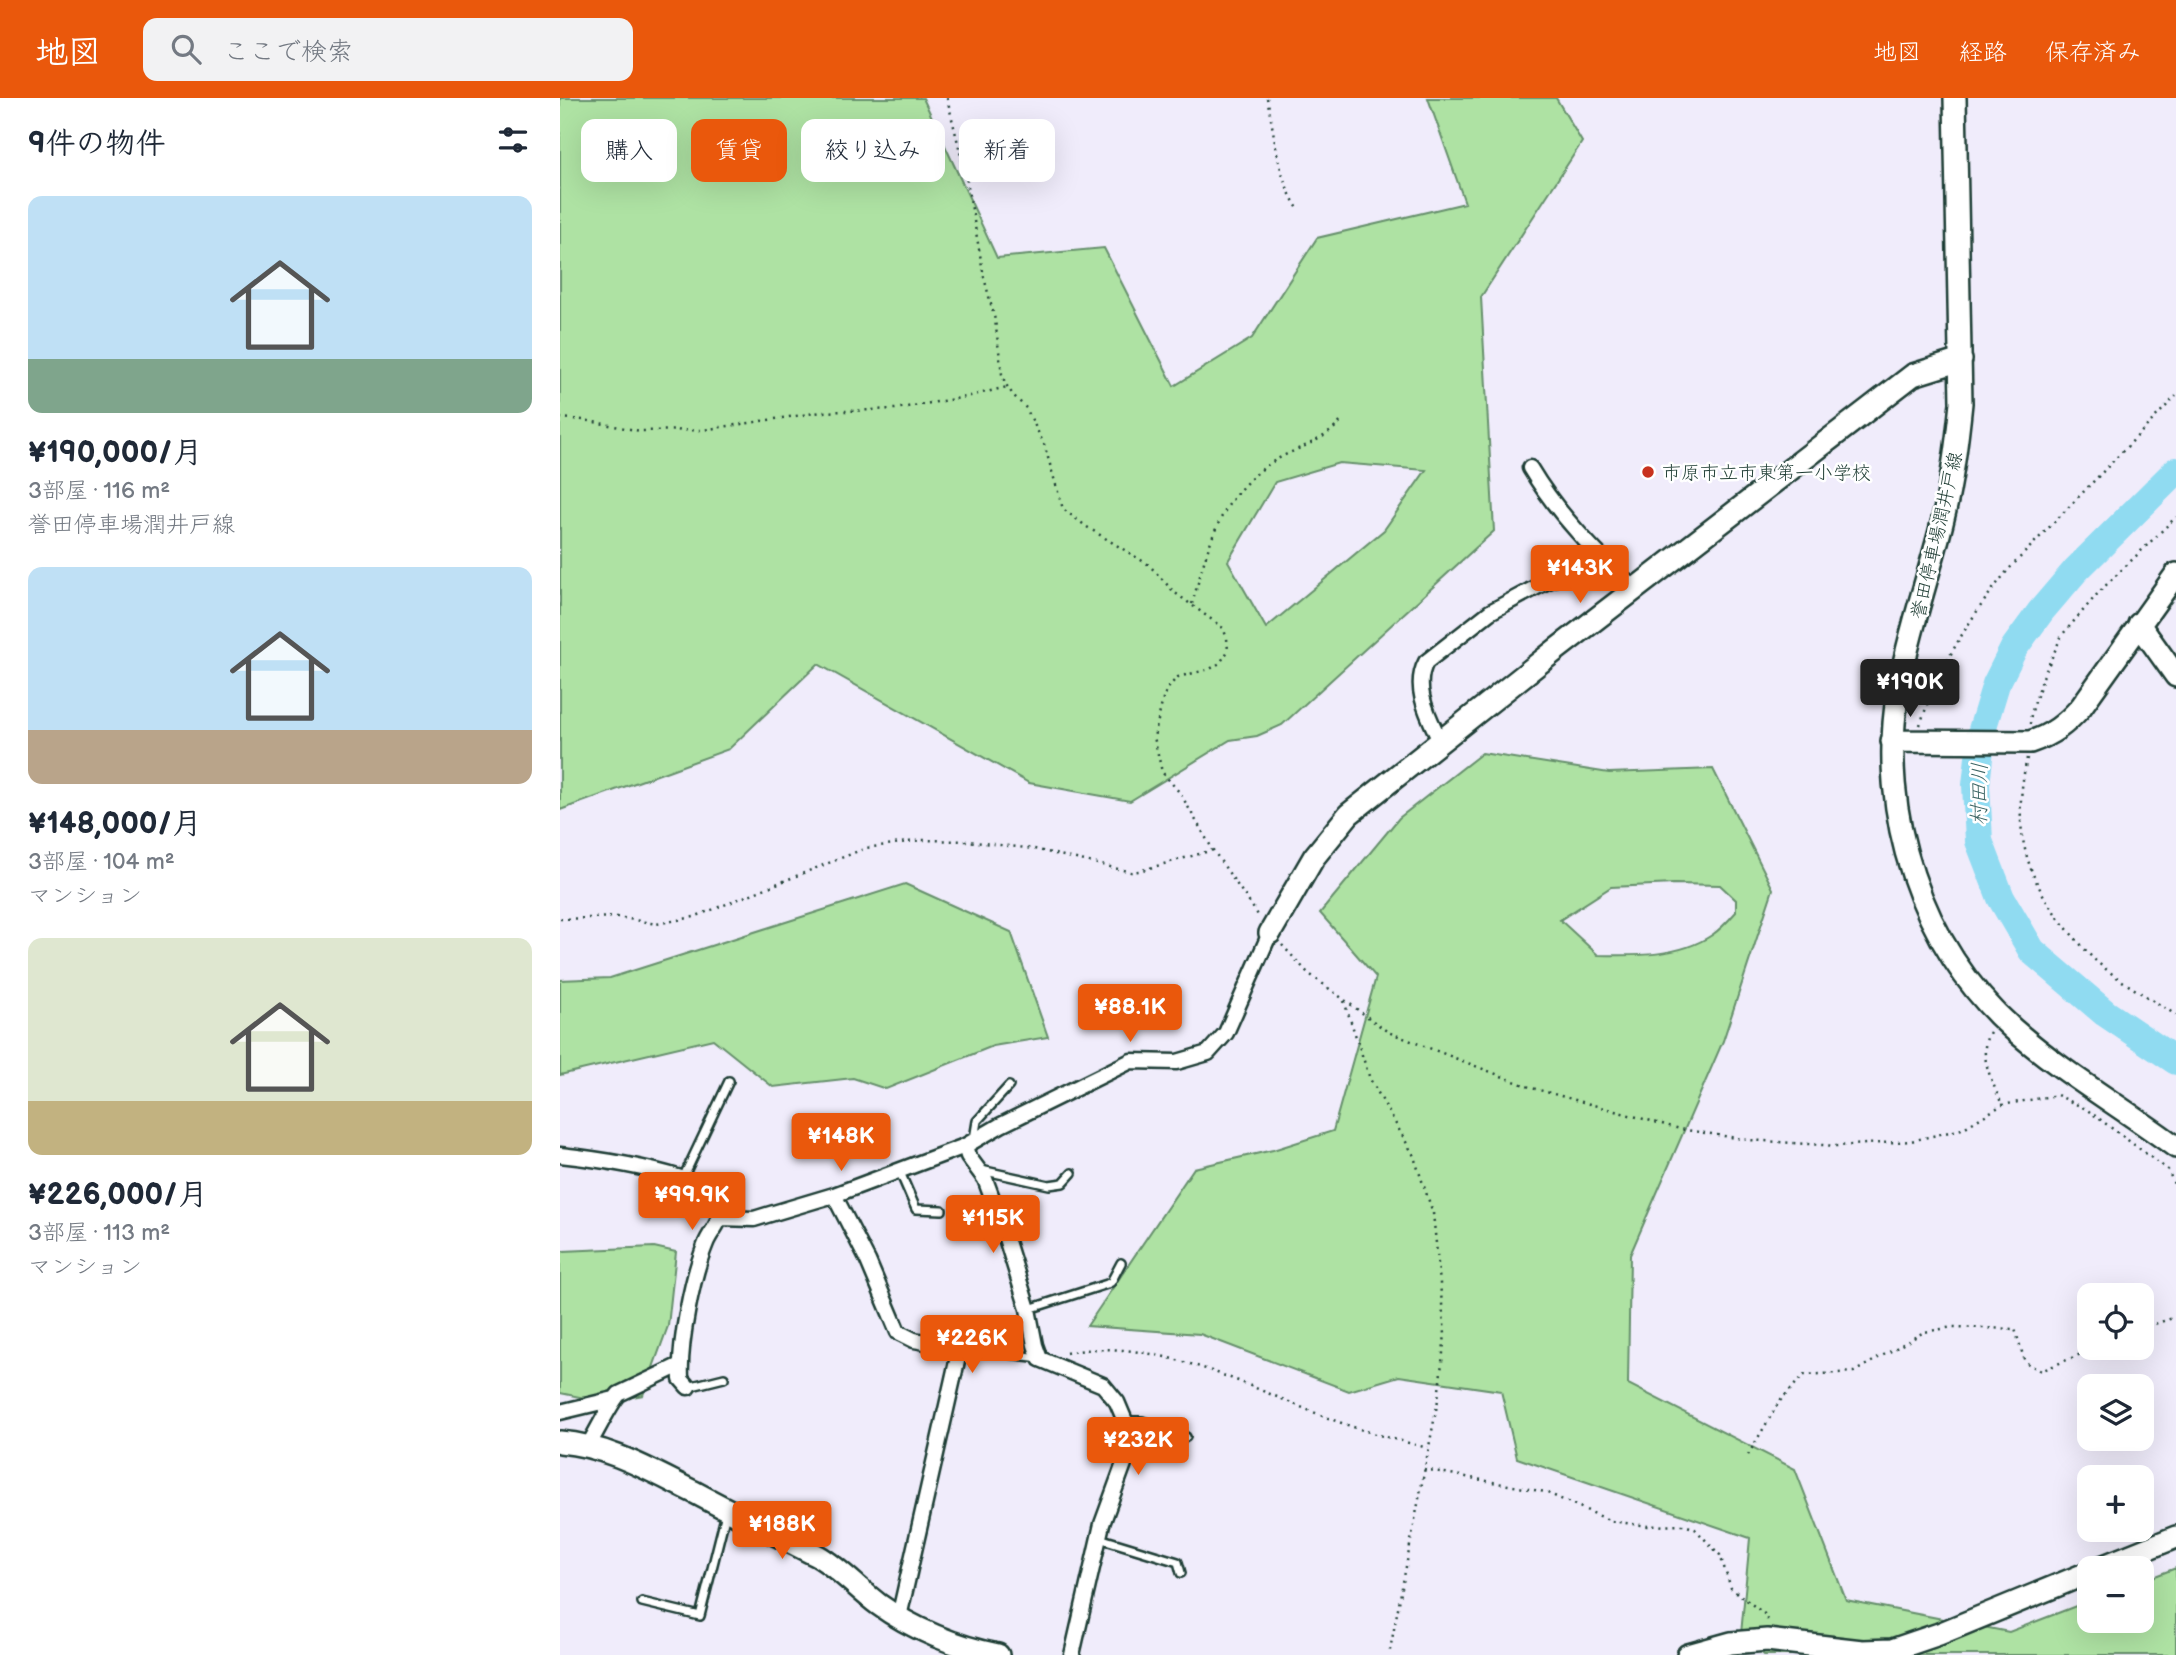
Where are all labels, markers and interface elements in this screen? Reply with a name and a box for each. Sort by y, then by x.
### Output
search box [143,18,633,81]
icon: search [167,30,205,68]
text: 地図 [35,33,101,73]
text: ここで検索 [223,37,353,68]
text: 地図 [1873,38,1921,67]
text: 経路 [1959,38,2007,67]
text: 保存済み [2045,38,2141,67]
chip: 購入 [581,119,677,182]
chip: 賃貸 [691,119,787,182]
chip: 絞り込み [801,119,945,182]
chip: 新着 [959,119,1055,182]
icon: filters [494,121,532,159]
text: 9件の物件 [28,126,166,162]
icon: home [217,242,343,368]
text: ¥190,000/月 [28,435,202,471]
street label: 誉田停車場潤井戸線 [1907,449,1968,621]
place label: 市原市立市東第一小学校 [1662,462,1871,485]
marker: 市原市立市東第一小学校 [1640,464,1656,480]
text: 3部屋 · 116 m² [28,477,170,505]
text: 誉田停車場潤井戸線 [28,511,235,539]
pin: ¥143K [1531,546,1629,605]
text: ¥143K [1547,554,1613,582]
icon: home [217,613,343,739]
pin: ¥190K [1861,660,1959,719]
text: ¥190K [1876,668,1944,696]
water label: 村田川 [1966,762,1993,826]
text: ¥148,000/月 [28,806,202,842]
text: 3部屋 · 104 m² [28,848,175,876]
text: マンション [28,882,142,910]
icon: home [217,984,343,1110]
pin: ¥88.1K [1073,984,1187,1044]
text: ¥88.1K [1094,993,1166,1021]
pin: ¥148K [792,1114,890,1173]
text: ¥148K [808,1122,874,1150]
pin: ¥99.9K [635,1172,749,1232]
text: ¥226,000/月 [28,1177,208,1213]
text: ¥99.9K [654,1181,730,1209]
pin: ¥115K [944,1196,1042,1255]
text: ¥115K [962,1204,1024,1232]
text: 3部屋 · 113 m² [28,1219,170,1247]
text: マンション [28,1253,142,1281]
map controls [2077,1283,2154,1633]
button: locate [2077,1283,2154,1360]
pin: ¥226K [923,1316,1021,1375]
text: ¥226K [936,1324,1008,1352]
button: layers [2077,1374,2154,1451]
pin: ¥232K [1089,1418,1187,1477]
text: ¥232K [1103,1426,1173,1454]
button: + [2077,1465,2154,1542]
pin: ¥188K [733,1502,831,1561]
text: ¥188K [748,1510,816,1538]
button: − [2077,1556,2154,1633]

